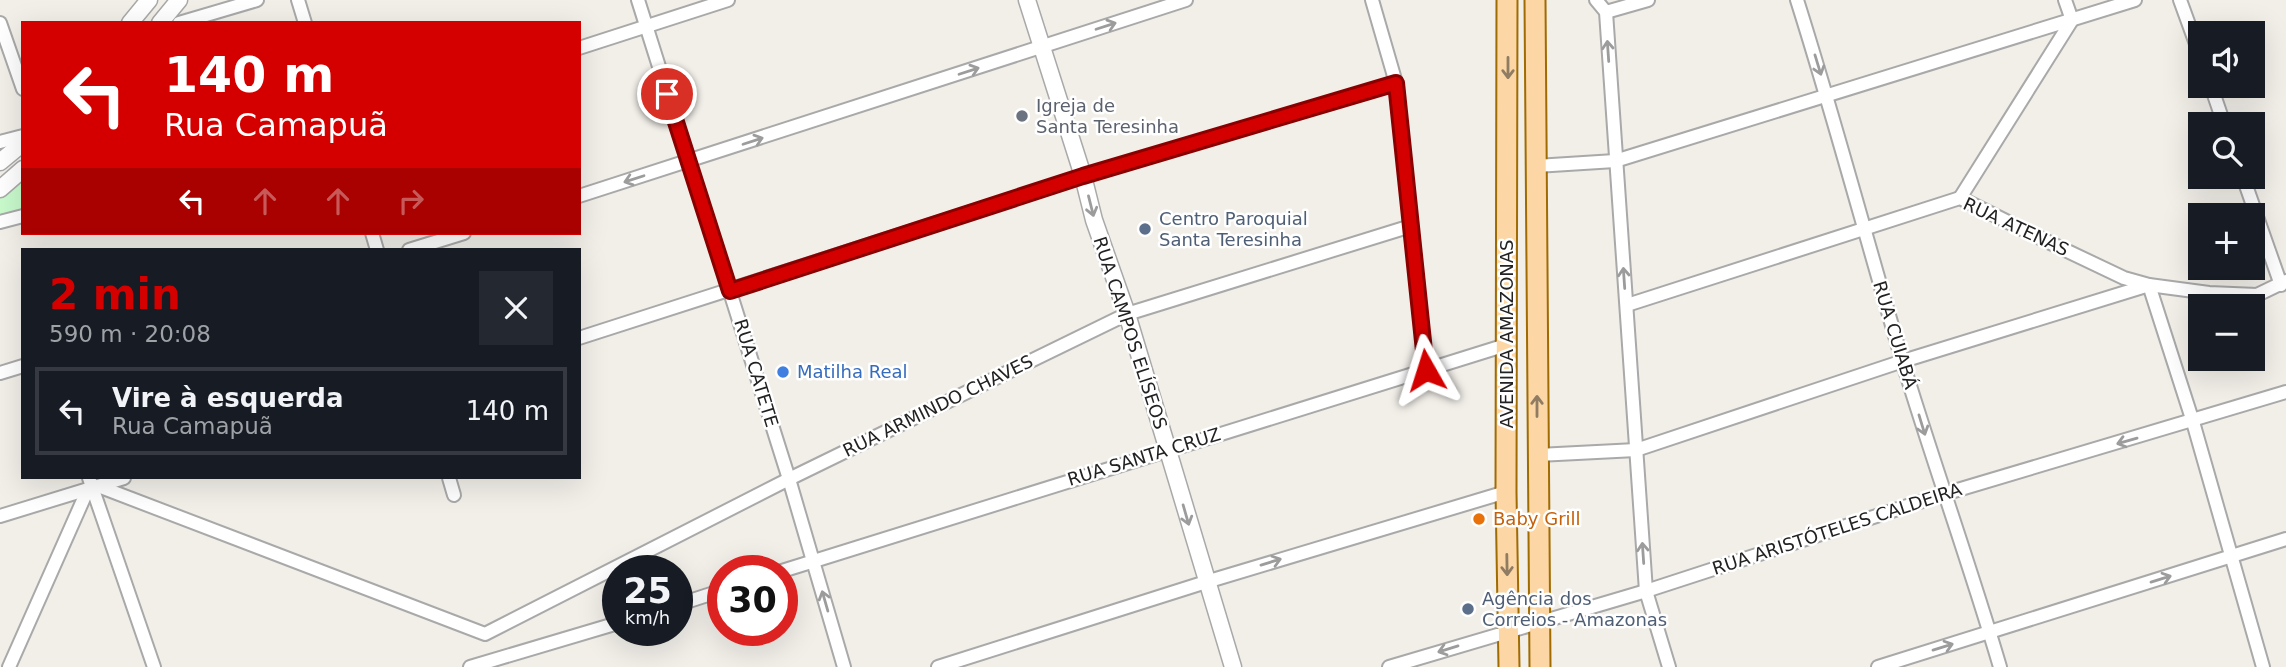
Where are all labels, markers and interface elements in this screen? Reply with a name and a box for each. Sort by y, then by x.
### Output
one-way arrow [1095,19,1117,31]
map controls [2188,21,2265,371]
button: sound [2188,21,2265,98]
one-way arrow [1602,39,1615,62]
text: 140 m [164,47,334,104]
icon: left [49,49,140,140]
one-way arrow [1812,54,1825,76]
one-way arrow [1501,56,1515,79]
one-way arrow [958,63,980,76]
pin [637,64,697,124]
icon: arrive [648,75,686,113]
place label: Igreja de Santa Teresinha [1036,95,1179,137]
text: Rua Camapuã [164,106,388,144]
marker: Igreja de Santa Teresinha [1014,108,1030,124]
button: search [2188,112,2265,189]
one-way arrow [742,133,764,146]
one-way arrow [623,173,645,186]
icon: left [173,182,211,220]
icon: ahead [246,182,284,220]
icon: ahead [319,182,357,220]
icon: right [392,182,430,220]
street label: RUA ATENAS [1960,193,2072,260]
one-way arrow [1085,194,1098,217]
button: + [2188,203,2265,280]
place label: Centro Paroquial Santa Teresinha [1159,208,1308,250]
marker: Centro Paroquial Santa Teresinha [1137,221,1153,237]
street label: RUA CAMPOS ELÍSEOS [1089,234,1172,432]
street label: AVENIDA AMAZONAS [1496,239,1517,429]
one-way arrow [1617,267,1630,289]
text: 2 min [49,270,181,319]
button: close [479,271,553,345]
street label: RUA CUIABÁ [1869,278,1922,392]
button: − [2188,294,2265,371]
street label: RUA CATETE [730,316,783,429]
text: 590 m · 20:08 [49,321,211,347]
position arrow [1389,333,1463,407]
street label: RUA ARMINDO CHAVES [839,350,1036,461]
place label: Matilha Real [797,361,908,382]
marker: Matilha Real [775,364,791,380]
text: Vire à esquerda [112,383,344,413]
icon: left [53,392,91,430]
one-way arrow [1531,395,1544,418]
text: 140 m [466,396,549,426]
text: Rua Camapuã [112,413,273,439]
one-way arrow [1917,413,1930,435]
street label: RUA SANTA CRUZ [1065,423,1223,490]
one-way arrow [2116,435,2138,448]
street label: RUA ARISTÓTELES CALDEIRA [1710,478,1965,579]
one-way arrow [1180,504,1193,526]
place label: Baby Grill [1493,508,1581,529]
marker: Baby Grill [1471,511,1487,527]
one-way arrow [1636,543,1649,565]
one-way arrow [1500,553,1514,576]
speed limit sign: 30 [707,555,798,646]
one-way arrow [1260,555,1282,568]
text: 25 [623,571,672,611]
one-way arrow [2149,571,2171,584]
place label: Agência dos Correios - Amazonas [1482,588,1667,630]
one-way arrow [818,591,831,613]
marker: Agência dos Correios - Amazonas [1460,601,1476,617]
text: km/h [625,607,670,628]
one-way arrow [1932,639,1954,652]
one-way arrow [1438,643,1460,656]

